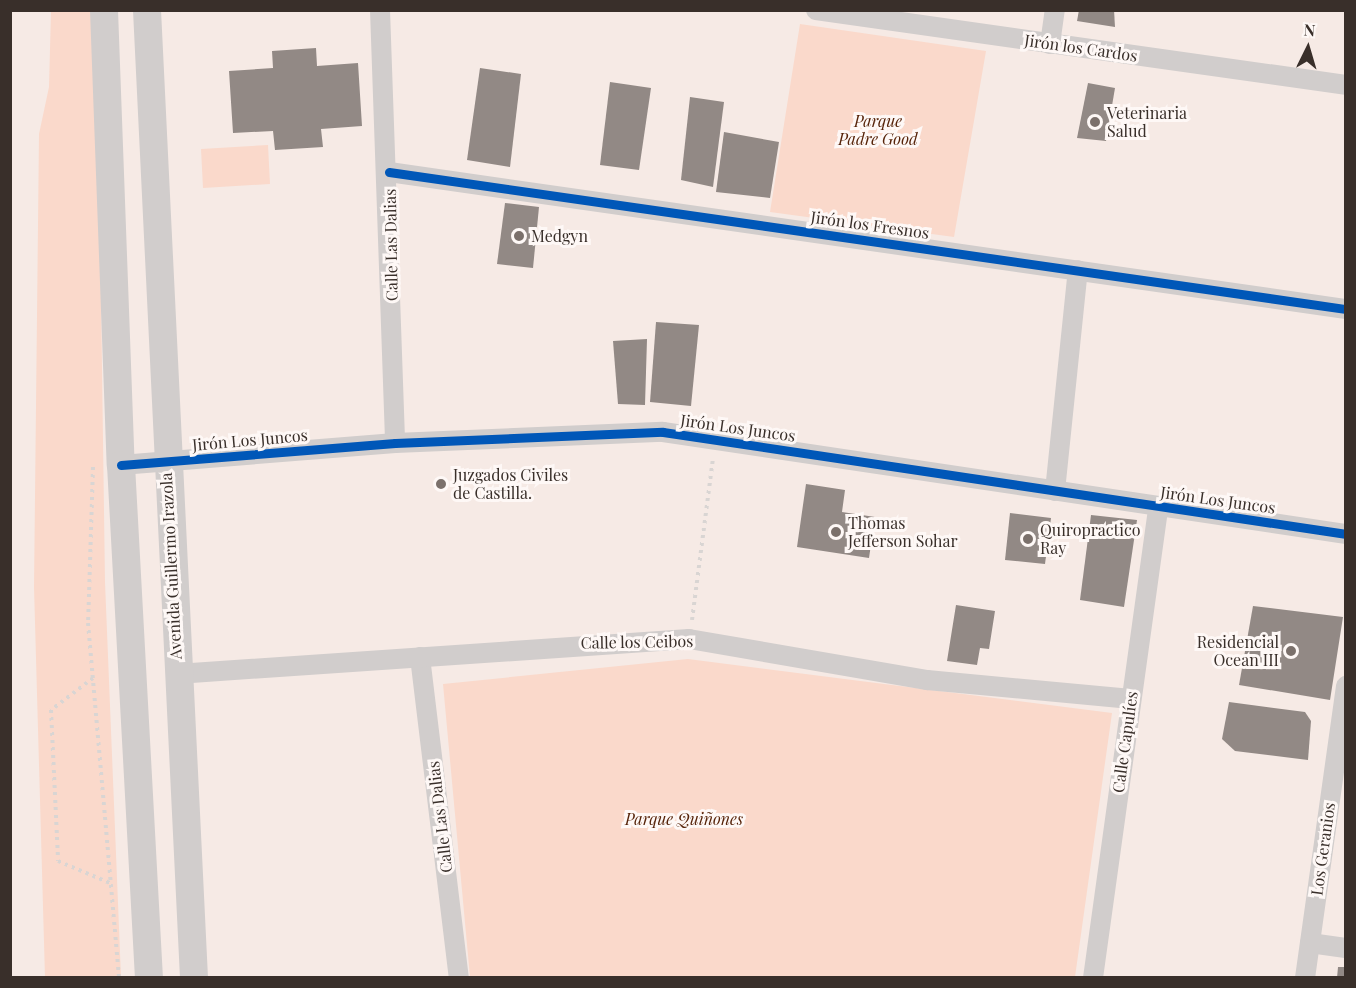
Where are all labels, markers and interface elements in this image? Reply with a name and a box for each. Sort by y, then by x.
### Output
north arrow [1278,18,1338,78]
text: N [1303,19,1316,41]
street label: Jirón los Cardos [1023,31,1139,65]
place label: Veterinaria Salud [1107,103,1187,141]
park label: Parque Padre Good [838,111,918,149]
marker: Veterinaria Salud [1088,115,1102,129]
street label: Calle Las Dalias [380,189,402,301]
street label: Jirón los Fresnos [809,207,931,243]
place label: Medgyn [531,226,588,246]
marker: Medgyn [512,229,526,243]
street label: Jirón Los Juncos [679,410,797,446]
street label: Jirón Los Juncos [191,425,309,455]
place label: Juzgados Civiles de Castilla. [453,465,568,503]
street label: Avenida Guillermo Irazola [157,472,185,660]
marker: Juzgados Civiles de Castilla. [434,477,448,491]
street label: Jirón Los Juncos [1159,482,1277,518]
place label: Thomas Jefferson Sohar [848,513,958,551]
place label: Quiropractico Ray [1040,520,1140,558]
marker: Thomas Jefferson Sohar [829,525,843,539]
marker: Quiropractico Ray [1021,532,1035,546]
street label: Calle los Ceibos [580,631,694,653]
place label: Residencial Ocean III [1197,632,1279,670]
marker: Residencial Ocean III [1284,644,1298,658]
street label: Calle Capulíes [1108,690,1142,794]
street label: Calle Las Dalias [424,760,456,874]
street label: Los Geranios [1307,801,1339,897]
park label: Parque Quiñones [625,809,743,829]

